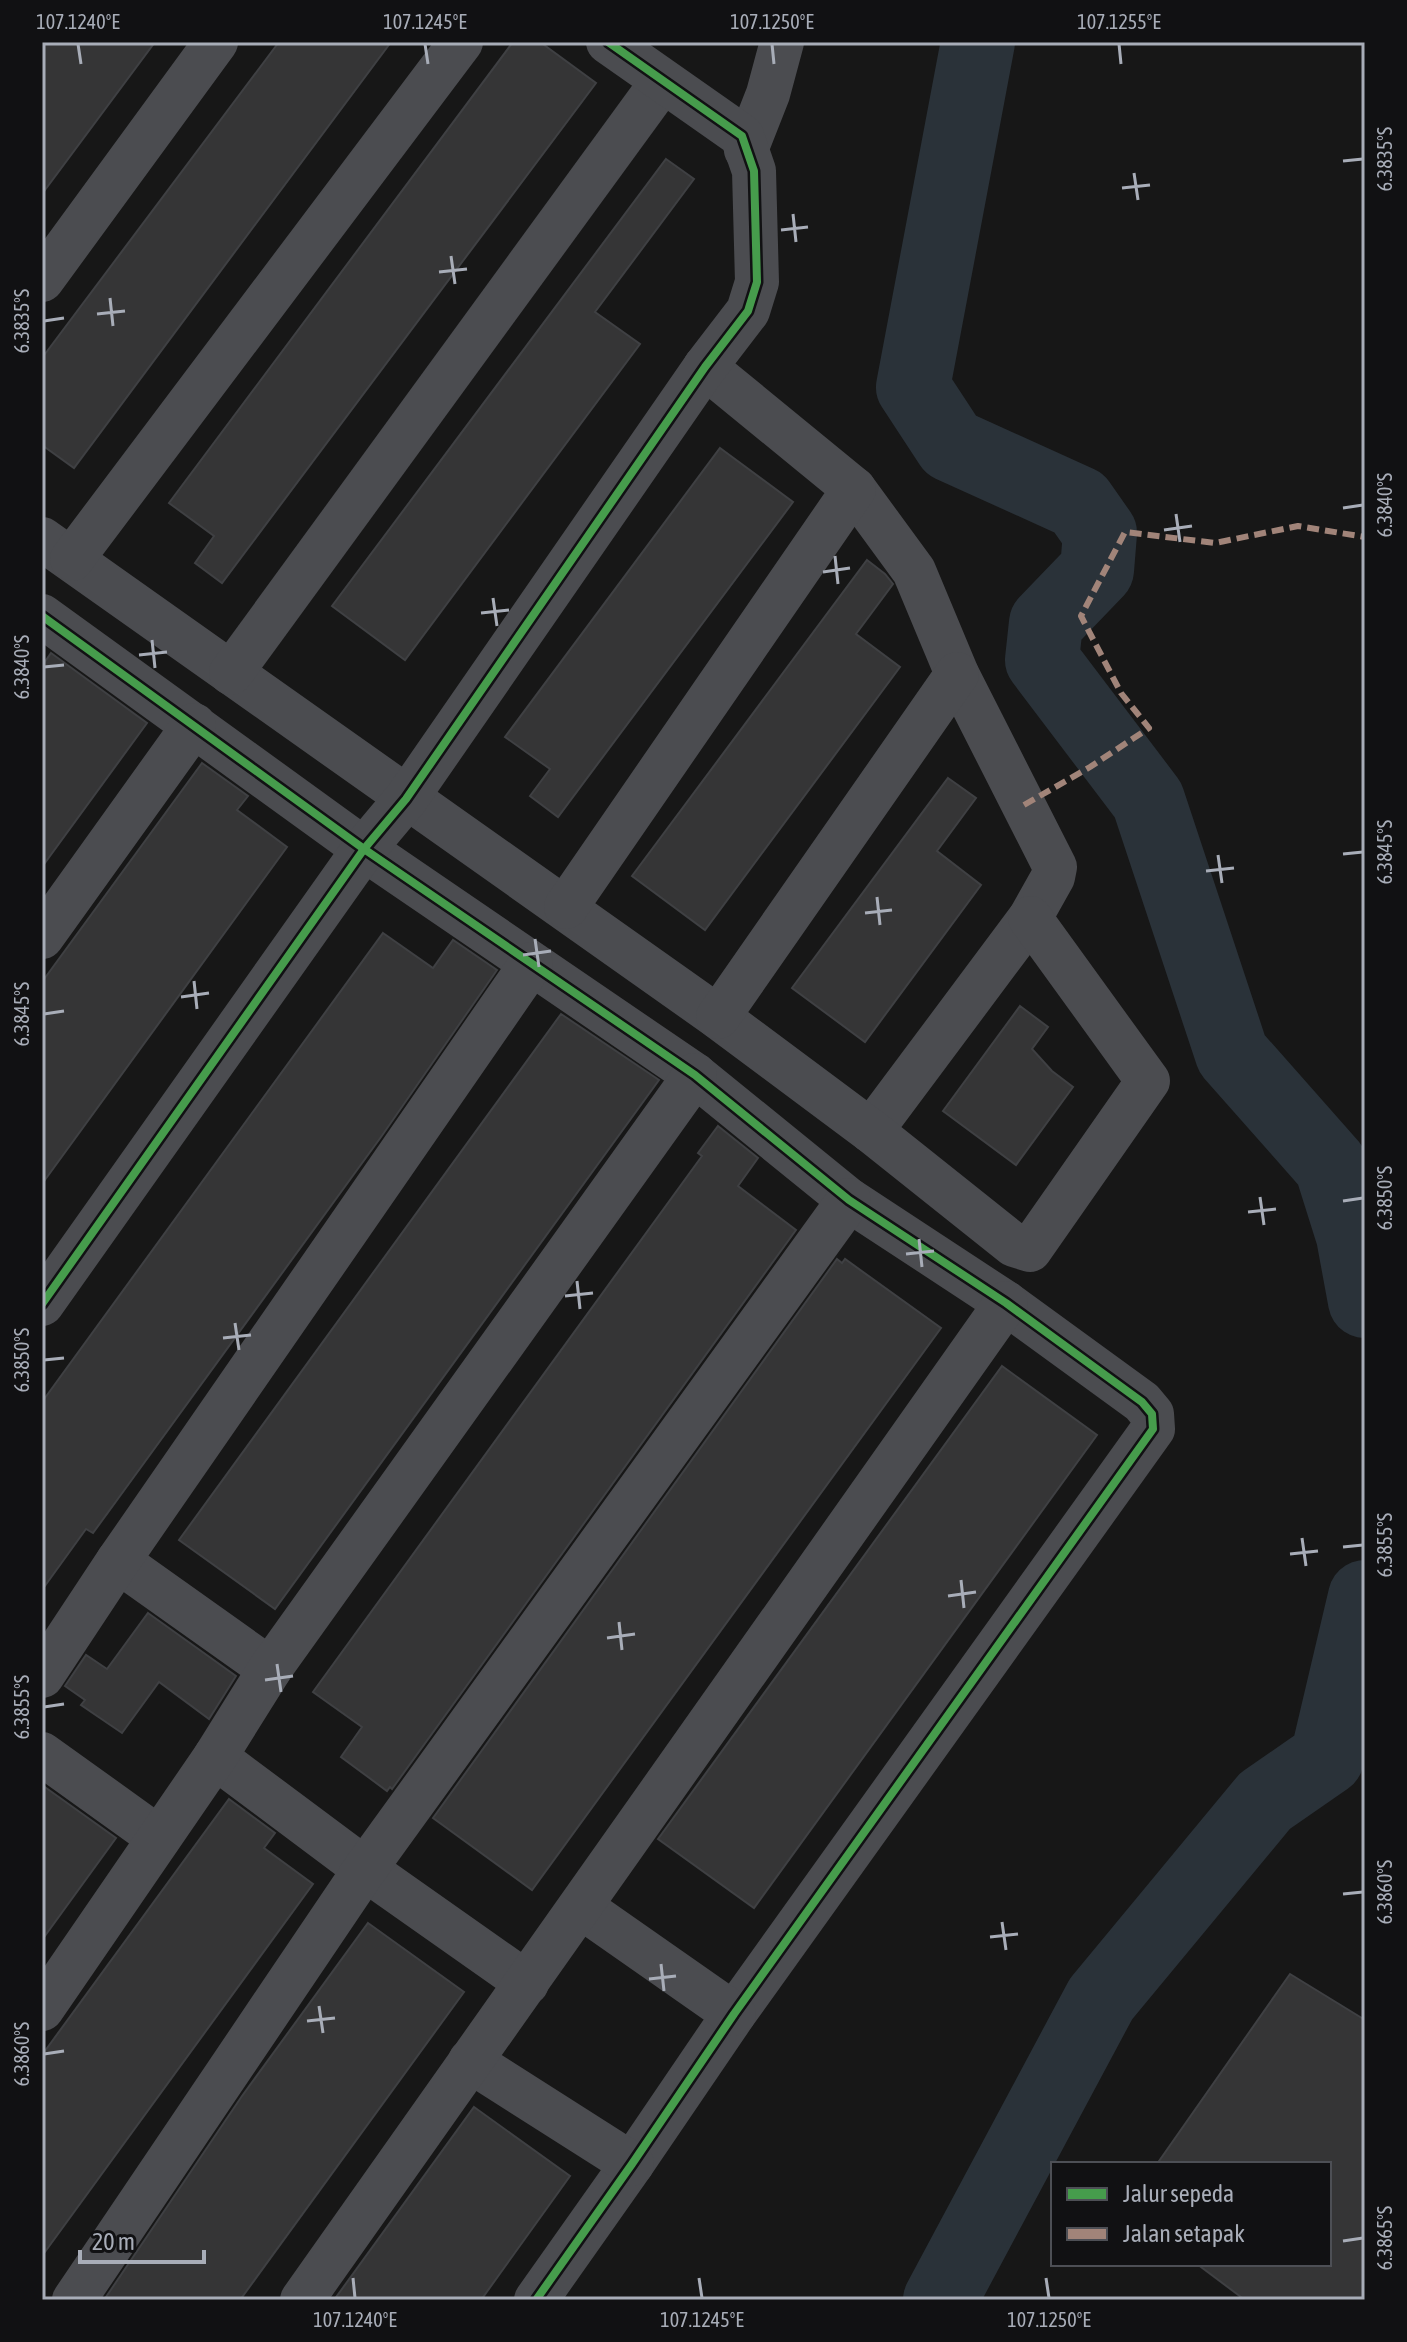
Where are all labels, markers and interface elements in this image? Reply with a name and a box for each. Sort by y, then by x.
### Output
text: 107.1240°E [36,10,120,33]
text: 107.1245°E [383,10,467,33]
text: 107.1250°E [730,10,814,33]
text: 107.1255°E [1077,10,1161,33]
text: 6.3835°S [1373,127,1396,191]
text: 6.3835°S [10,289,33,353]
text: 6.3840°S [1373,473,1396,537]
text: 6.3840°S [10,635,33,699]
text: 6.3845°S [1373,820,1396,884]
text: 6.3845°S [10,982,33,1046]
text: 6.3850°S [1373,1166,1396,1230]
text: 6.3850°S [10,1328,33,1392]
text: 6.3855°S [1373,1513,1396,1577]
text: 6.3855°S [10,1675,33,1739]
text: 6.3860°S [1373,1860,1396,1924]
text: 6.3860°S [10,2022,33,2086]
legend [1051,2162,1331,2266]
text: Jalur sepeda [1123,2180,1234,2207]
text: 6.3865°S [1373,2206,1396,2270]
scale bar [80,2214,204,2264]
text: Jalan setapak [1123,2220,1245,2247]
text: 20 m [92,2228,135,2255]
text: 107.1240°E [313,2308,397,2331]
text: 107.1245°E [660,2308,744,2331]
text: 107.1250°E [1007,2308,1091,2331]

